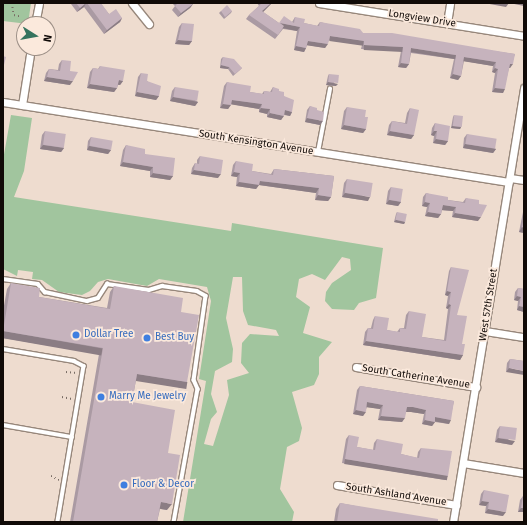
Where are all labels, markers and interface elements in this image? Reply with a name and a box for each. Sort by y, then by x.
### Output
street label: Longview Drive [387,8,457,30]
north arrow [16,16,56,56]
text: N [40,33,54,43]
street label: South Kensington Avenue [198,128,314,158]
street label: West 57th Street [477,268,501,342]
place label: Dollar Tree [84,329,133,341]
marker: Dollar Tree [71,330,81,340]
place label: Best Buy [155,332,194,344]
marker: Best Buy [142,333,152,343]
street label: South Catherine Avenue [361,363,471,391]
place label: Marry Me Jewelry [109,391,186,403]
marker: Marry Me Jewelry [96,392,106,402]
place label: Floor & Decor [132,479,194,491]
marker: Floor & Decor [119,480,129,490]
street label: South Ashland Avenue [345,481,447,509]

